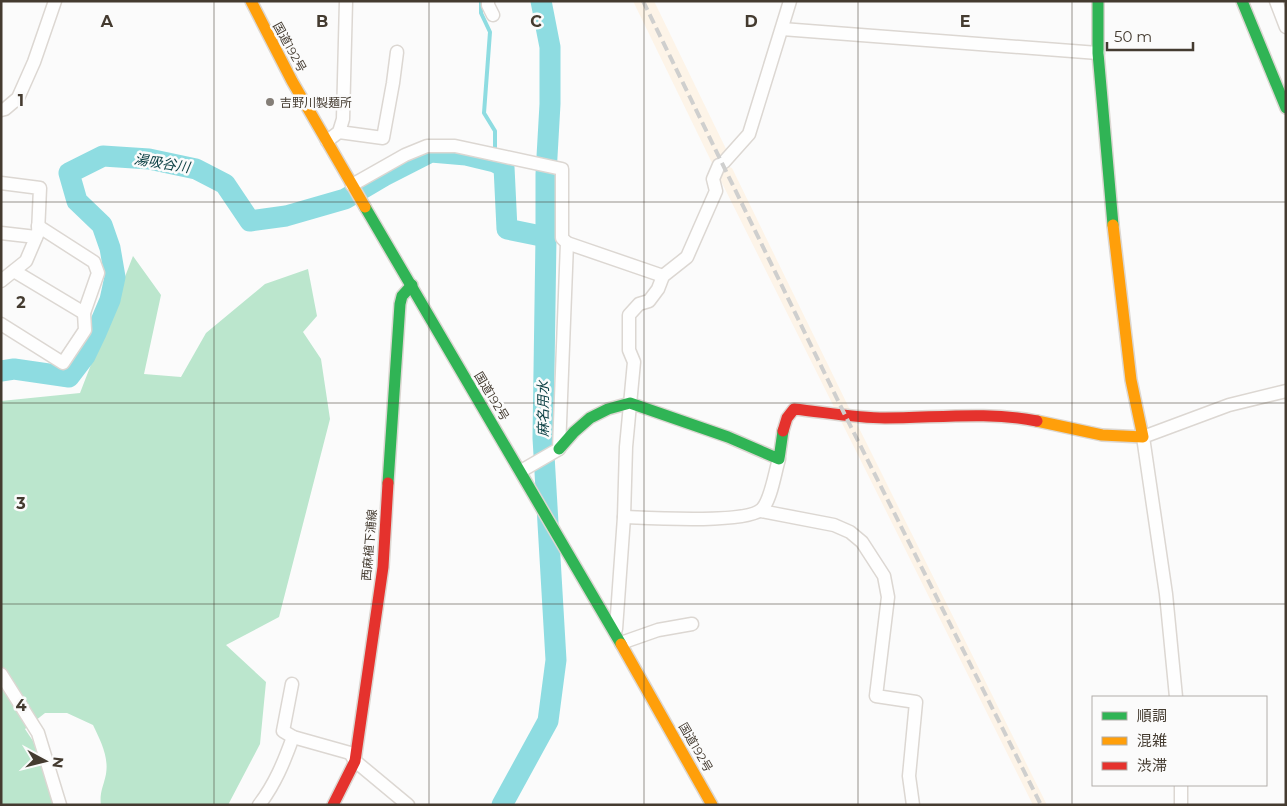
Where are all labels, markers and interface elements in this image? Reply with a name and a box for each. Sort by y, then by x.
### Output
text: A [100,12,114,31]
text: B [316,12,328,31]
text: C [530,12,542,31]
text: D [744,12,758,31]
text: E [960,12,970,31]
street label: 国道192号 [270,20,310,74]
scale bar [1107,20,1193,52]
text: 50 m [1114,27,1152,46]
text: 1 [18,91,24,110]
place label: 吉野川製麺所 [280,95,352,110]
marker: 吉野川製麺所 [264,96,276,108]
water label: 湯吸谷川 [133,150,193,177]
text: 2 [16,293,26,312]
street label: 国道192号 [472,369,512,423]
water label: 麻名用水 [534,379,552,437]
text: 3 [15,494,26,513]
street label: 西麻植下浦線 [358,508,380,582]
text: 4 [15,696,27,715]
legend [1092,696,1267,786]
text: 順調 [1137,706,1167,725]
street label: 国道192号 [676,720,716,774]
text: 混雑 [1137,731,1167,750]
north arrow [20,736,70,786]
text: N [48,756,68,769]
text: 渋滞 [1137,756,1167,775]

